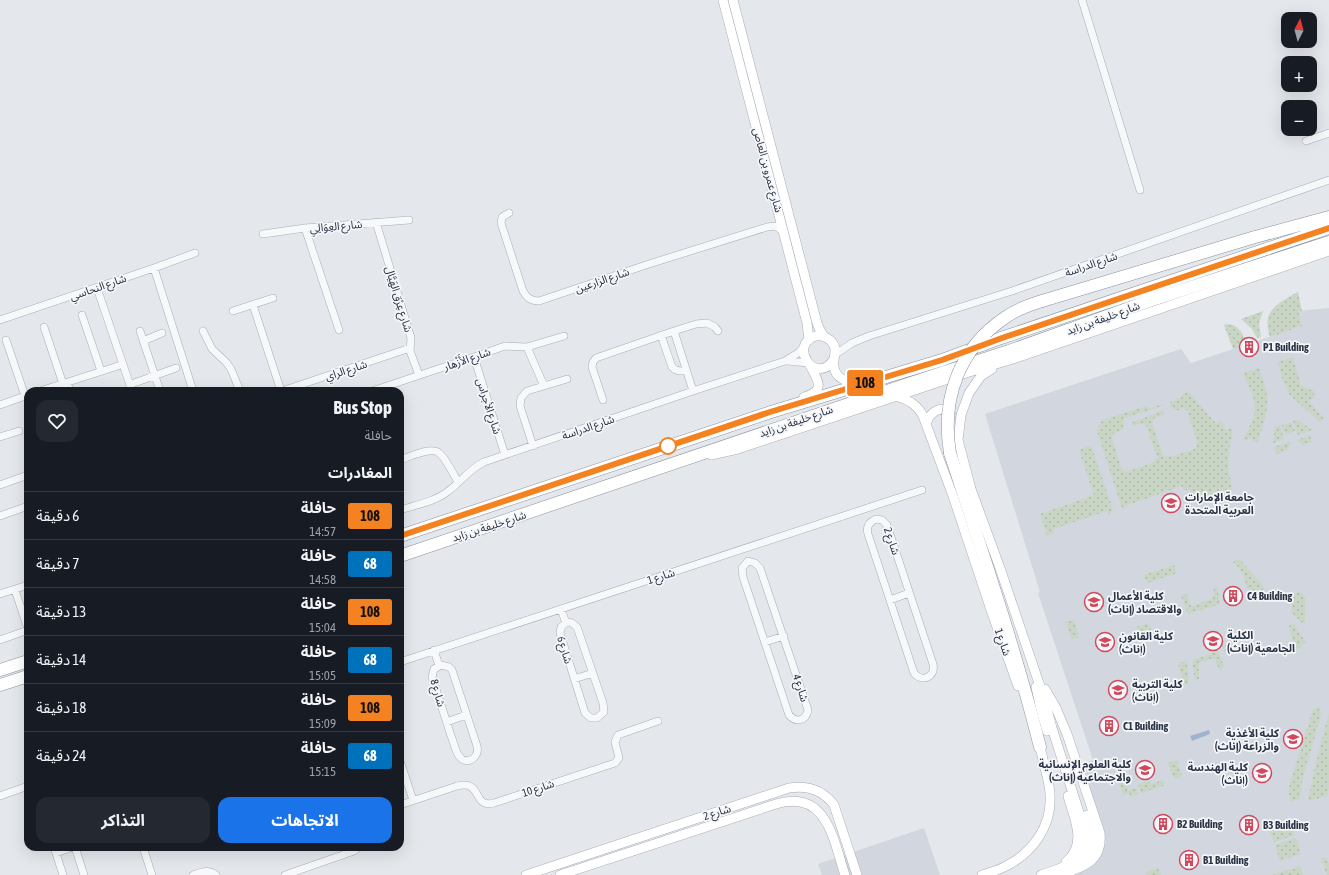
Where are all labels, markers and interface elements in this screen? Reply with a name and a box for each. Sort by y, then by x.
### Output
north arrow [1281,12,1317,48]
map controls [1281,12,1317,136]
button: + [1281,56,1317,92]
button: − [1281,100,1317,136]
street label: شارع عمرو بن العاص [749,126,785,214]
street label: شارع العِوَالِي [309,218,364,238]
street label: شارع الدراسة [1063,249,1120,280]
street label: شارع عِرْق الهَيَّال [381,264,415,334]
street label: شارع الزارعين [573,265,632,297]
street label: شارع النحاسي [68,272,129,306]
street label: شارع خليفة بن زايد [1065,299,1142,339]
building icon: P1 Building [1238,336,1260,358]
place label: P1 Building [1263,341,1309,353]
street label: شارع الأَزْهار [440,344,493,375]
street label: شارع الراي [323,357,370,386]
line badge: 108 [842,370,888,396]
text: 108 [855,375,875,391]
street label: شارع الأجراس [472,376,504,437]
text: Bus Stop [333,396,392,418]
button: heart [36,400,78,442]
street label: شارع خليفة بن زايد [758,403,835,441]
street label: شارع الدراسة [560,412,617,443]
text: حافلة [365,428,392,443]
unlabelled marker [659,437,677,455]
text: المغادرات [328,464,392,481]
place label: جامعة الإمارات العربية المتحدة [1185,491,1254,517]
school or university icon: جامعة الإمارات العربية المتحدة [1160,492,1182,514]
text: حافلة [301,499,336,516]
text: 6 دقيقة [36,507,79,524]
text: 108 [360,508,380,524]
street label: شارع خليفة بن زايد [450,508,529,546]
text: 14:57 [309,524,336,539]
street label: شارع 2 [880,526,902,557]
text: حافلة [301,547,336,564]
text: 7 دقيقة [36,555,79,572]
text: 68 [363,556,377,572]
street label: شارع 1 [646,566,677,588]
text: 14:58 [309,572,336,587]
building icon: C4 Building [1222,585,1244,607]
place label: كلية الأعمال والاقتصاد (إناث) [1108,590,1182,616]
place label: C4 Building [1247,590,1293,602]
school or university icon: كلية الأعمال والاقتصاد (إناث) [1083,591,1105,613]
text: حافلة [301,595,336,612]
text: 13 دقيقة [36,603,86,620]
text: 108 [360,604,380,620]
text: 15:04 [309,620,336,635]
street label: شارع 1 [991,627,1014,658]
place label: الكلية الجامعية (إناث) [1227,629,1295,655]
place label: كلية القانون (إناث) [1119,630,1174,656]
school or university icon: الكلية الجامعية (إناث) [1202,630,1224,652]
school or university icon: كلية القانون (إناث) [1094,631,1116,653]
street label: شارع 6 [553,635,575,666]
text: حافلة [301,643,336,660]
text: 14 دقيقة [36,651,86,668]
text: 68 [363,652,377,668]
text: 15:05 [309,668,336,683]
street label: شارع 4 [789,673,811,704]
street label: شارع 8 [426,678,448,709]
place label: كلية التربية (إناث) [1132,678,1183,704]
school or university icon: كلية التربية (إناث) [1107,679,1129,701]
text: حافلة [301,691,336,708]
text: 18 دقيقة [36,699,86,716]
text: 108 [360,700,380,716]
building icon: C1 Building [1098,715,1120,737]
text: 15:09 [309,716,336,731]
place label: C1 Building [1123,720,1169,732]
place label: كلية الأغذية والزراعة (إناث) [1215,727,1280,753]
school or university icon: كلية الأغذية والزراعة (إناث) [1282,728,1304,750]
text: حافلة [301,739,336,756]
text: 24 دقيقة [36,747,86,764]
text: 68 [363,748,377,764]
place label: كلية العلوم الإنسانية والاجتماعية (إناث) [1038,758,1132,784]
school or university icon: كلية العلوم الإنسانية والاجتماعية (إناث) [1134,759,1156,781]
place label: كلية الهندسة (إناث) [1187,761,1249,787]
school or university icon: كلية الهندسة (إناث) [1251,762,1273,784]
text: 15:15 [309,764,336,779]
street label: شارع 10 [520,777,557,801]
button: التذاكر [36,797,210,843]
button: الاتجاهات [218,797,392,843]
street label: شارع 2 [702,802,733,824]
building icon: B2 Building [1152,813,1174,835]
building icon: B3 Building [1238,814,1260,836]
place label: B2 Building [1177,818,1223,830]
place label: B3 Building [1263,819,1309,831]
building icon: B1 Building [1178,849,1200,871]
place label: B1 Building [1203,854,1249,866]

